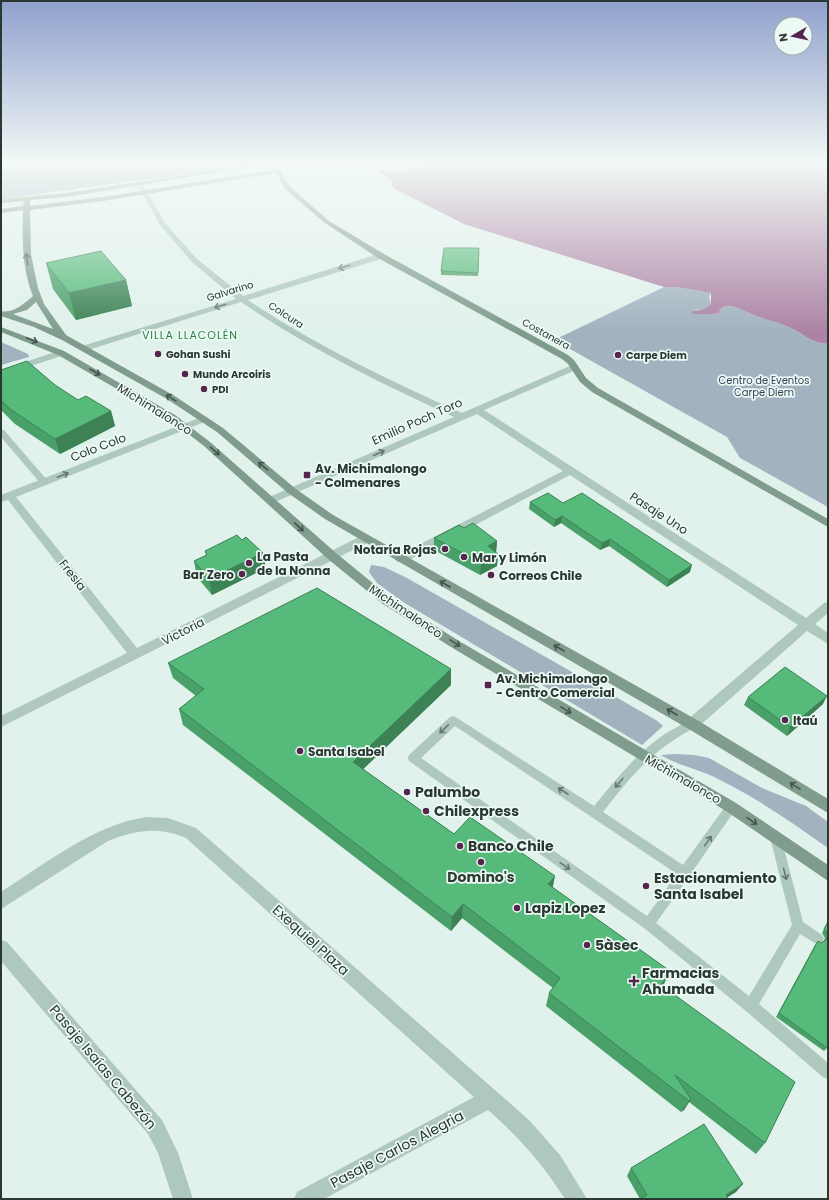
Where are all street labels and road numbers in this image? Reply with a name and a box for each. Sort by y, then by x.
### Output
street label: Galvarino [205,277,255,305]
street label: Colcura [265,298,307,332]
street label: Costanera [519,315,573,353]
street label: Michimalonco [114,379,196,439]
street label: Emilio Poch Toro [369,393,465,449]
street label: Colo Colo [68,428,129,465]
street label: Pasaje Uno [626,488,692,538]
street label: Fresia [55,556,91,594]
street label: Michimalonco [366,580,446,642]
street label: Victoria [159,613,207,649]
street label: Michimalonco [642,750,724,808]
street label: Exequiel Plaza [268,900,354,980]
street label: Pasaje Isaías Cabezón [45,1000,161,1134]
street label: Pasaje Carlos Alegria [327,1105,467,1193]

